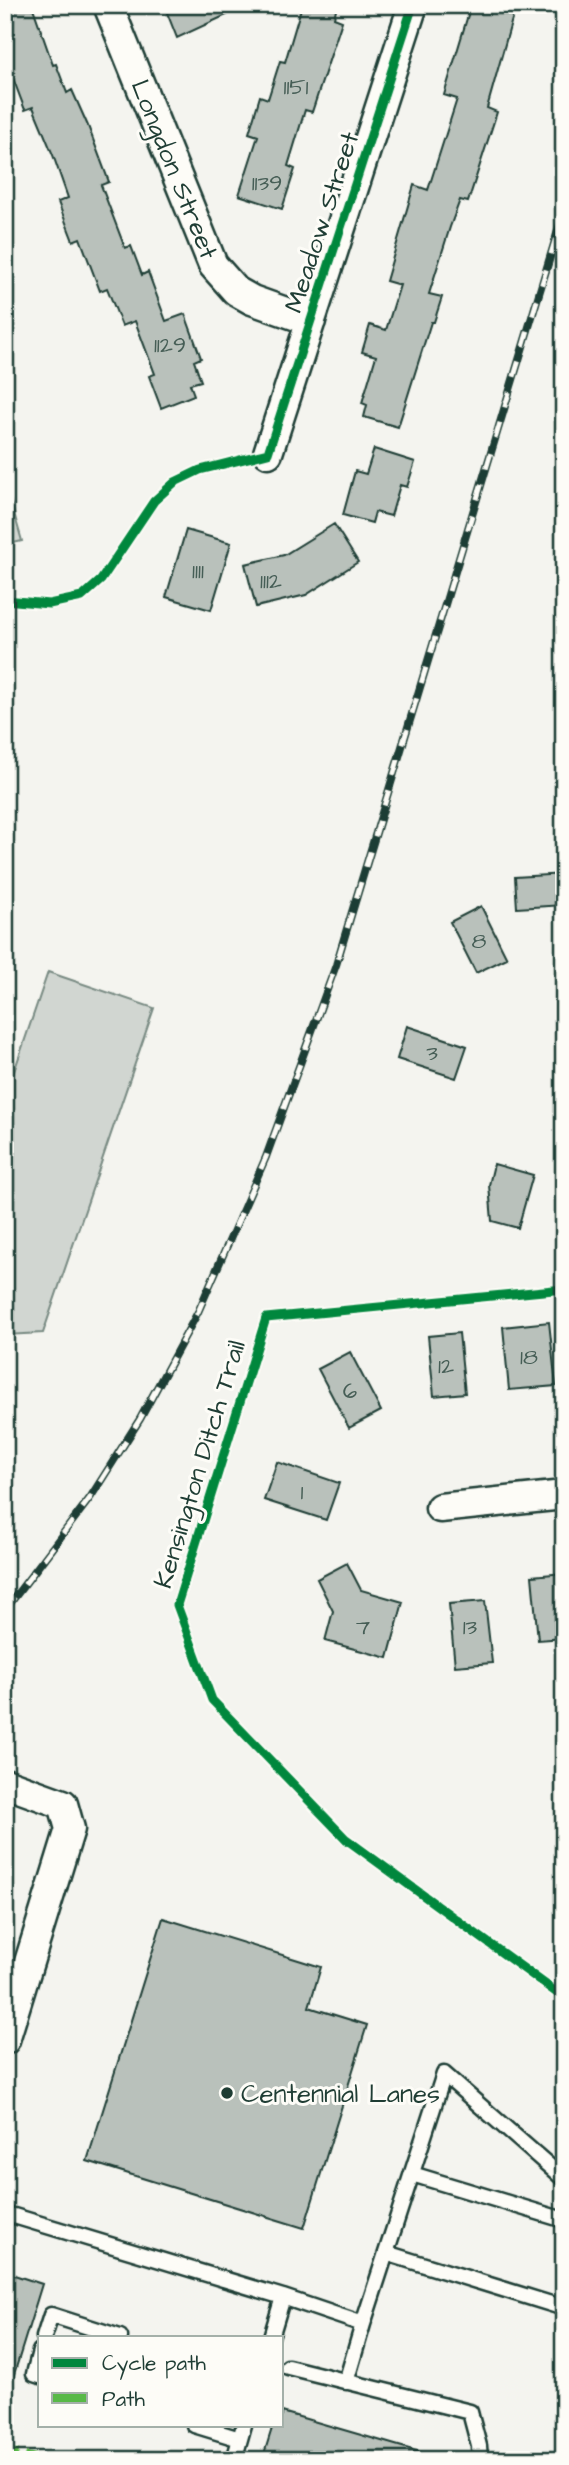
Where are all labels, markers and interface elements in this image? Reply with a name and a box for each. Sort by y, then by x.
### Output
house number: 1151 [283,71,309,103]
street label: Longdon Street [120,74,227,266]
street label: Meadow Street [276,127,368,317]
house number: 1139 [252,167,282,199]
house number: 1129 [154,329,186,361]
house number: 1111 [192,555,204,587]
house number: 1112 [260,565,282,597]
house number: 8 [472,925,487,957]
house number: 3 [426,1037,438,1069]
street label: Kensington Ditch Trail [145,1336,257,1593]
house number: 18 [520,1341,538,1373]
house number: 12 [438,1350,454,1382]
house number: 6 [343,1375,357,1407]
house number: 1 [301,1476,304,1508]
house number: 7 [356,1611,370,1643]
house number: 13 [463,1611,478,1643]
place label: Centennial Lanes [241,2076,440,2112]
marker: Centennial Lanes [219,2085,235,2101]
legend [38,2336,284,2426]
text: Cycle path [102,2349,207,2380]
text: Path [102,2385,146,2414]

